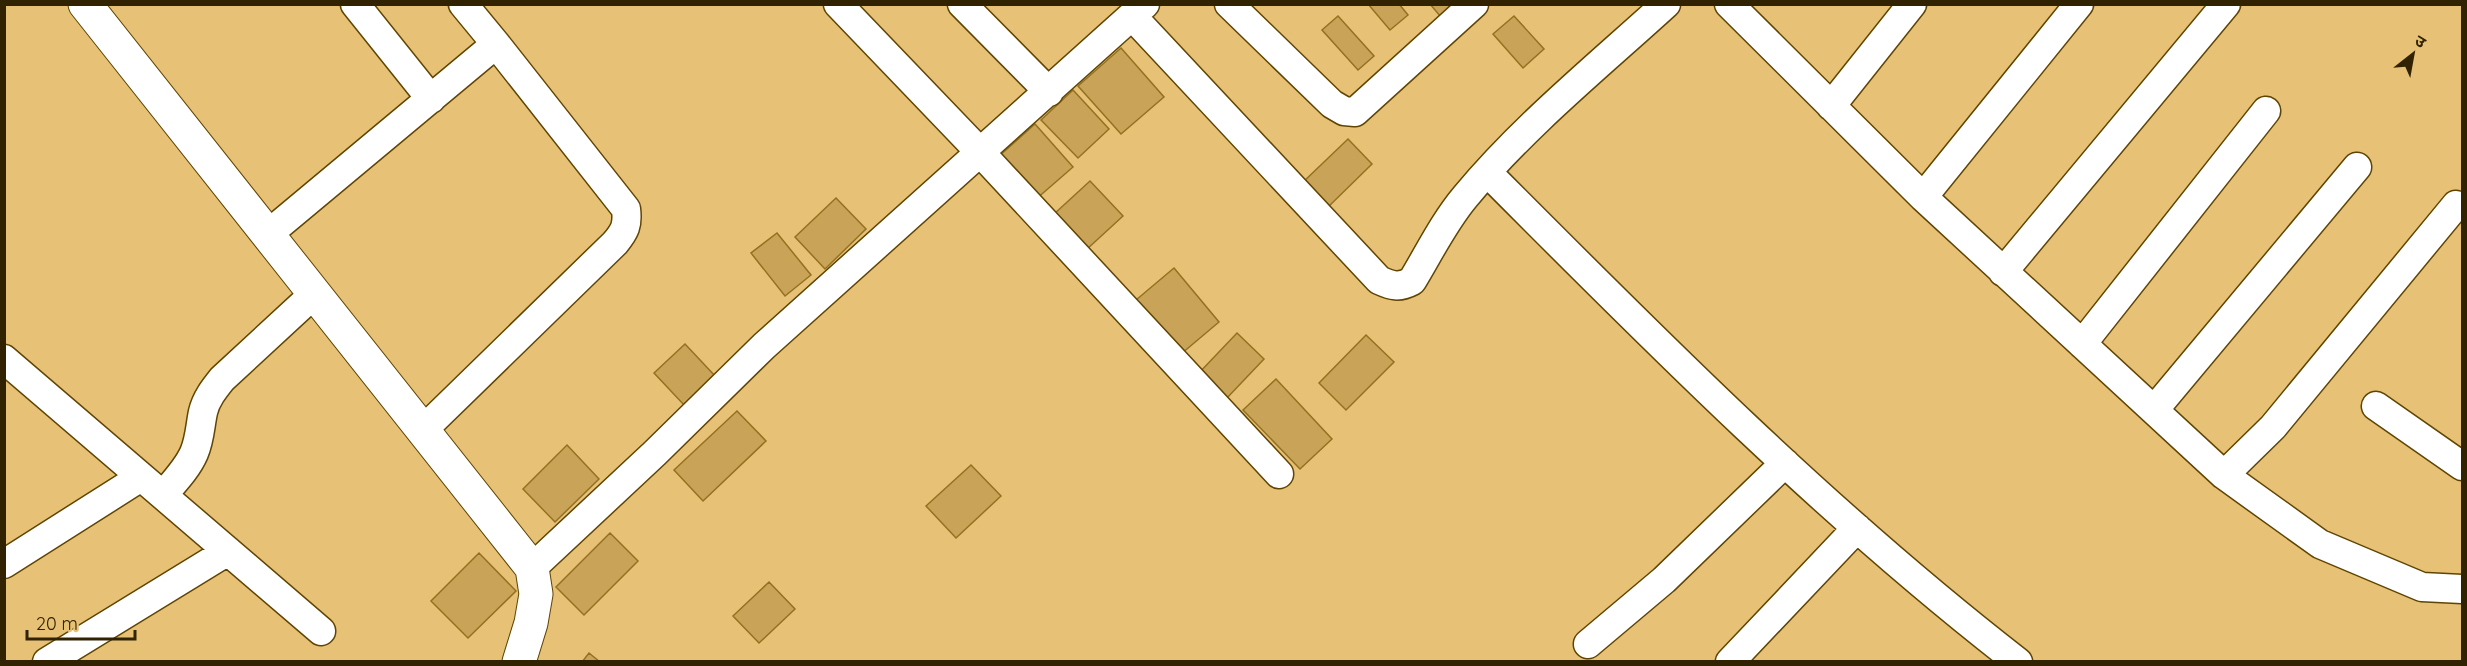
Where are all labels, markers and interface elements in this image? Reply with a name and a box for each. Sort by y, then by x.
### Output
north arrow [2383,24,2443,84]
text: उ [2412,30,2430,52]
scale bar [27,603,135,641]
text: 20 m [36,612,78,635]

